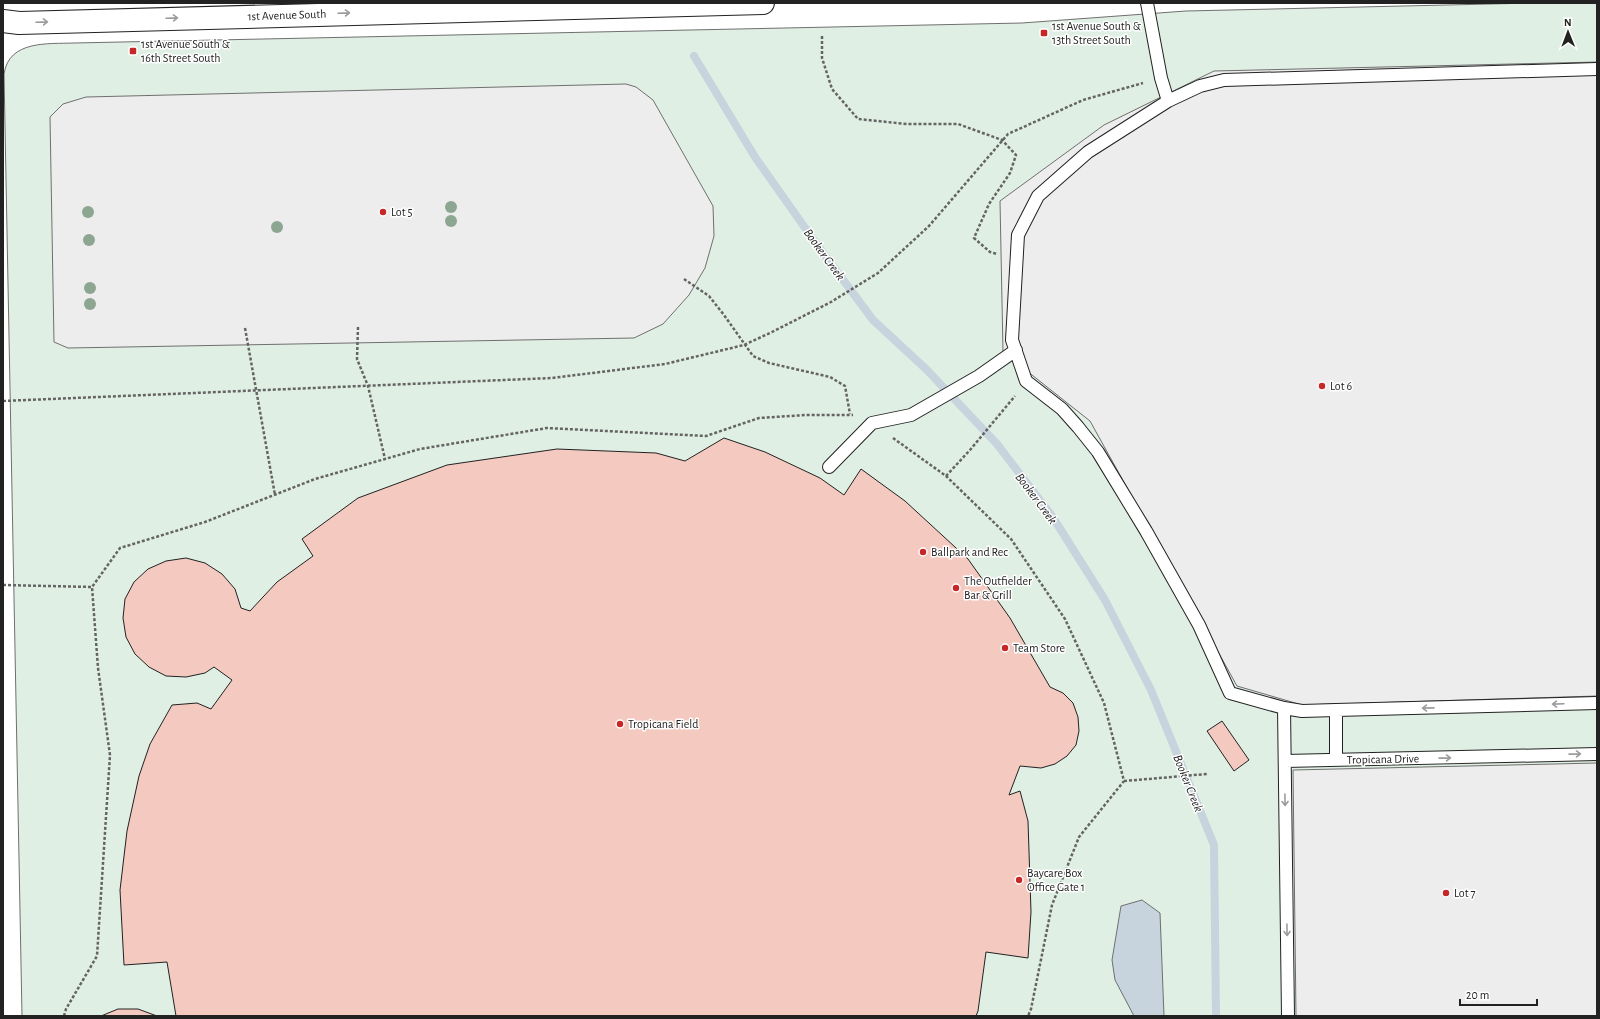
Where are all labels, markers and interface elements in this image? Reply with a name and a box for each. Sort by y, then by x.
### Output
street label: 1st Avenue South [247,8,327,22]
one-way arrow [337,10,350,17]
north arrow [1548,12,1588,52]
one-way arrow [165,14,178,22]
text: N [1564,17,1572,28]
one-way arrow [35,18,48,26]
place label: 1st Avenue South & 13th Street South [1052,20,1142,46]
marker: 1st Avenue South & 13th Street South [1039,28,1049,38]
place label: 1st Avenue South & 16th Street South [141,38,231,64]
marker: 1st Avenue South & 16th Street South [128,46,138,56]
place label: Lot 5 [391,206,413,218]
marker: Lot 5 [378,207,388,217]
water label: Booker Creek [801,227,847,283]
place label: Lot 6 [1330,380,1353,392]
marker: Lot 6 [1317,381,1327,391]
water label: Booker Creek [1012,471,1059,527]
place label: Ballpark and Rec [931,546,1008,558]
marker: Ballpark and Rec [918,547,928,557]
place label: The Outfielder Bar & Grill [964,575,1032,601]
marker: The Outfielder Bar & Grill [951,583,961,593]
place label: Team Store [1013,642,1065,654]
marker: Team Store [1000,643,1010,653]
one-way arrow [1552,701,1565,708]
one-way arrow [1422,704,1435,712]
place label: Tropicana Field [628,718,698,730]
marker: Tropicana Field [615,719,625,729]
one-way arrow [1568,751,1581,758]
street label: Tropicana Drive [1347,752,1419,766]
water label: Booker Creek [1170,753,1205,814]
one-way arrow [1438,754,1451,761]
one-way arrow [1281,793,1289,806]
place label: Baycare Box Office Gate 1 [1027,867,1085,893]
marker: Baycare Box Office Gate 1 [1014,875,1024,885]
place label: Lot 7 [1454,887,1476,899]
marker: Lot 7 [1441,888,1451,898]
one-way arrow [1283,923,1291,936]
scale bar [1460,981,1537,1007]
text: 20 m [1466,989,1489,1001]

